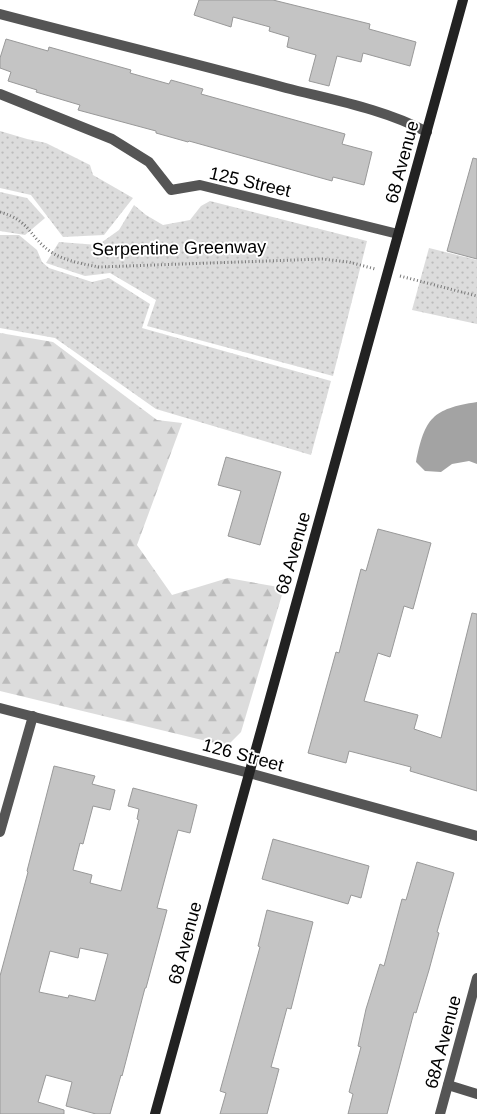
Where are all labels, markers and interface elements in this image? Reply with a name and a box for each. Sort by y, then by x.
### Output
street label: 68 Avenue [381,118,423,206]
street label: 125 Street [207,163,293,201]
street label: Serpentine Greenway [92,236,266,260]
street label: 68 Avenue [272,510,314,596]
street label: 126 Street [200,735,286,775]
street label: 68 Avenue [164,899,206,987]
street label: 68A Avenue [421,993,465,1091]

